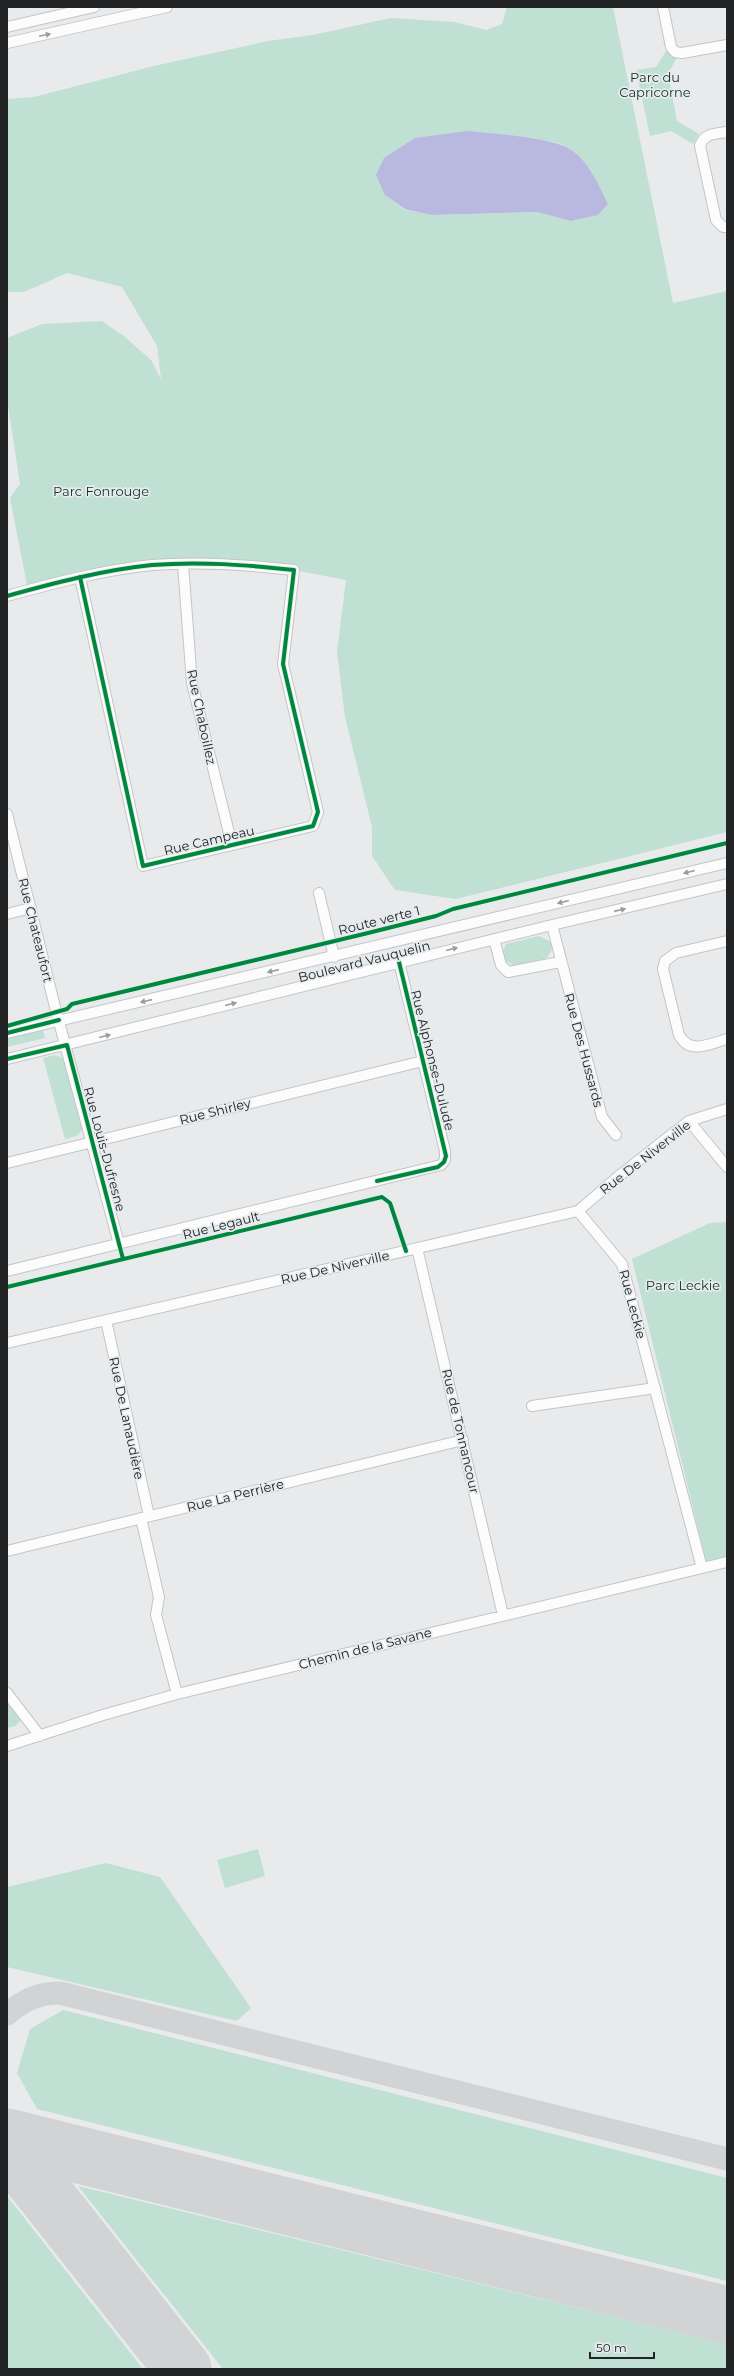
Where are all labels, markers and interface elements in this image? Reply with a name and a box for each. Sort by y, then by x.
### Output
one-way arrow [39,31,51,37]
park label: Parc du Capricorne [619,69,691,100]
park label: Parc Fonrouge [53,483,149,499]
street label: Rue Chaboillez [184,668,220,766]
street label: Rue Campeau [162,822,256,858]
one-way arrow [683,869,695,875]
street label: Rue Chateaufort [15,876,57,984]
one-way arrow [556,900,569,906]
street label: Route verte 1 [336,902,422,938]
one-way arrow [614,906,626,912]
street label: Boulevard Vauquelin [296,937,432,985]
one-way arrow [446,946,459,952]
one-way arrow [267,969,279,975]
street label: Rue Alphonse-Dulude [408,988,458,1132]
street label: Rue Des Hussards [561,991,607,1109]
one-way arrow [140,998,152,1004]
one-way arrow [225,1001,237,1007]
one-way arrow [99,1032,111,1038]
street label: Rue Louis-Dufresne [81,1085,129,1213]
street label: Rue Shirley [178,1094,253,1128]
street label: Rue De Niverville [596,1116,694,1197]
street label: Rue Legault [181,1208,261,1242]
street label: Rue De Niverville [279,1247,391,1287]
street label: Rue Leckie [616,1268,650,1341]
park label: Parc Leckie [646,1277,720,1293]
street label: Rue De Lanaudière [106,1355,148,1481]
street label: Rue de Tonnancour [439,1367,483,1495]
street label: Rue La Perrière [185,1475,285,1515]
street label: Chemin de la Savane [297,1624,433,1672]
scale bar [590,2334,654,2360]
text: 50 m [596,2340,627,2355]

